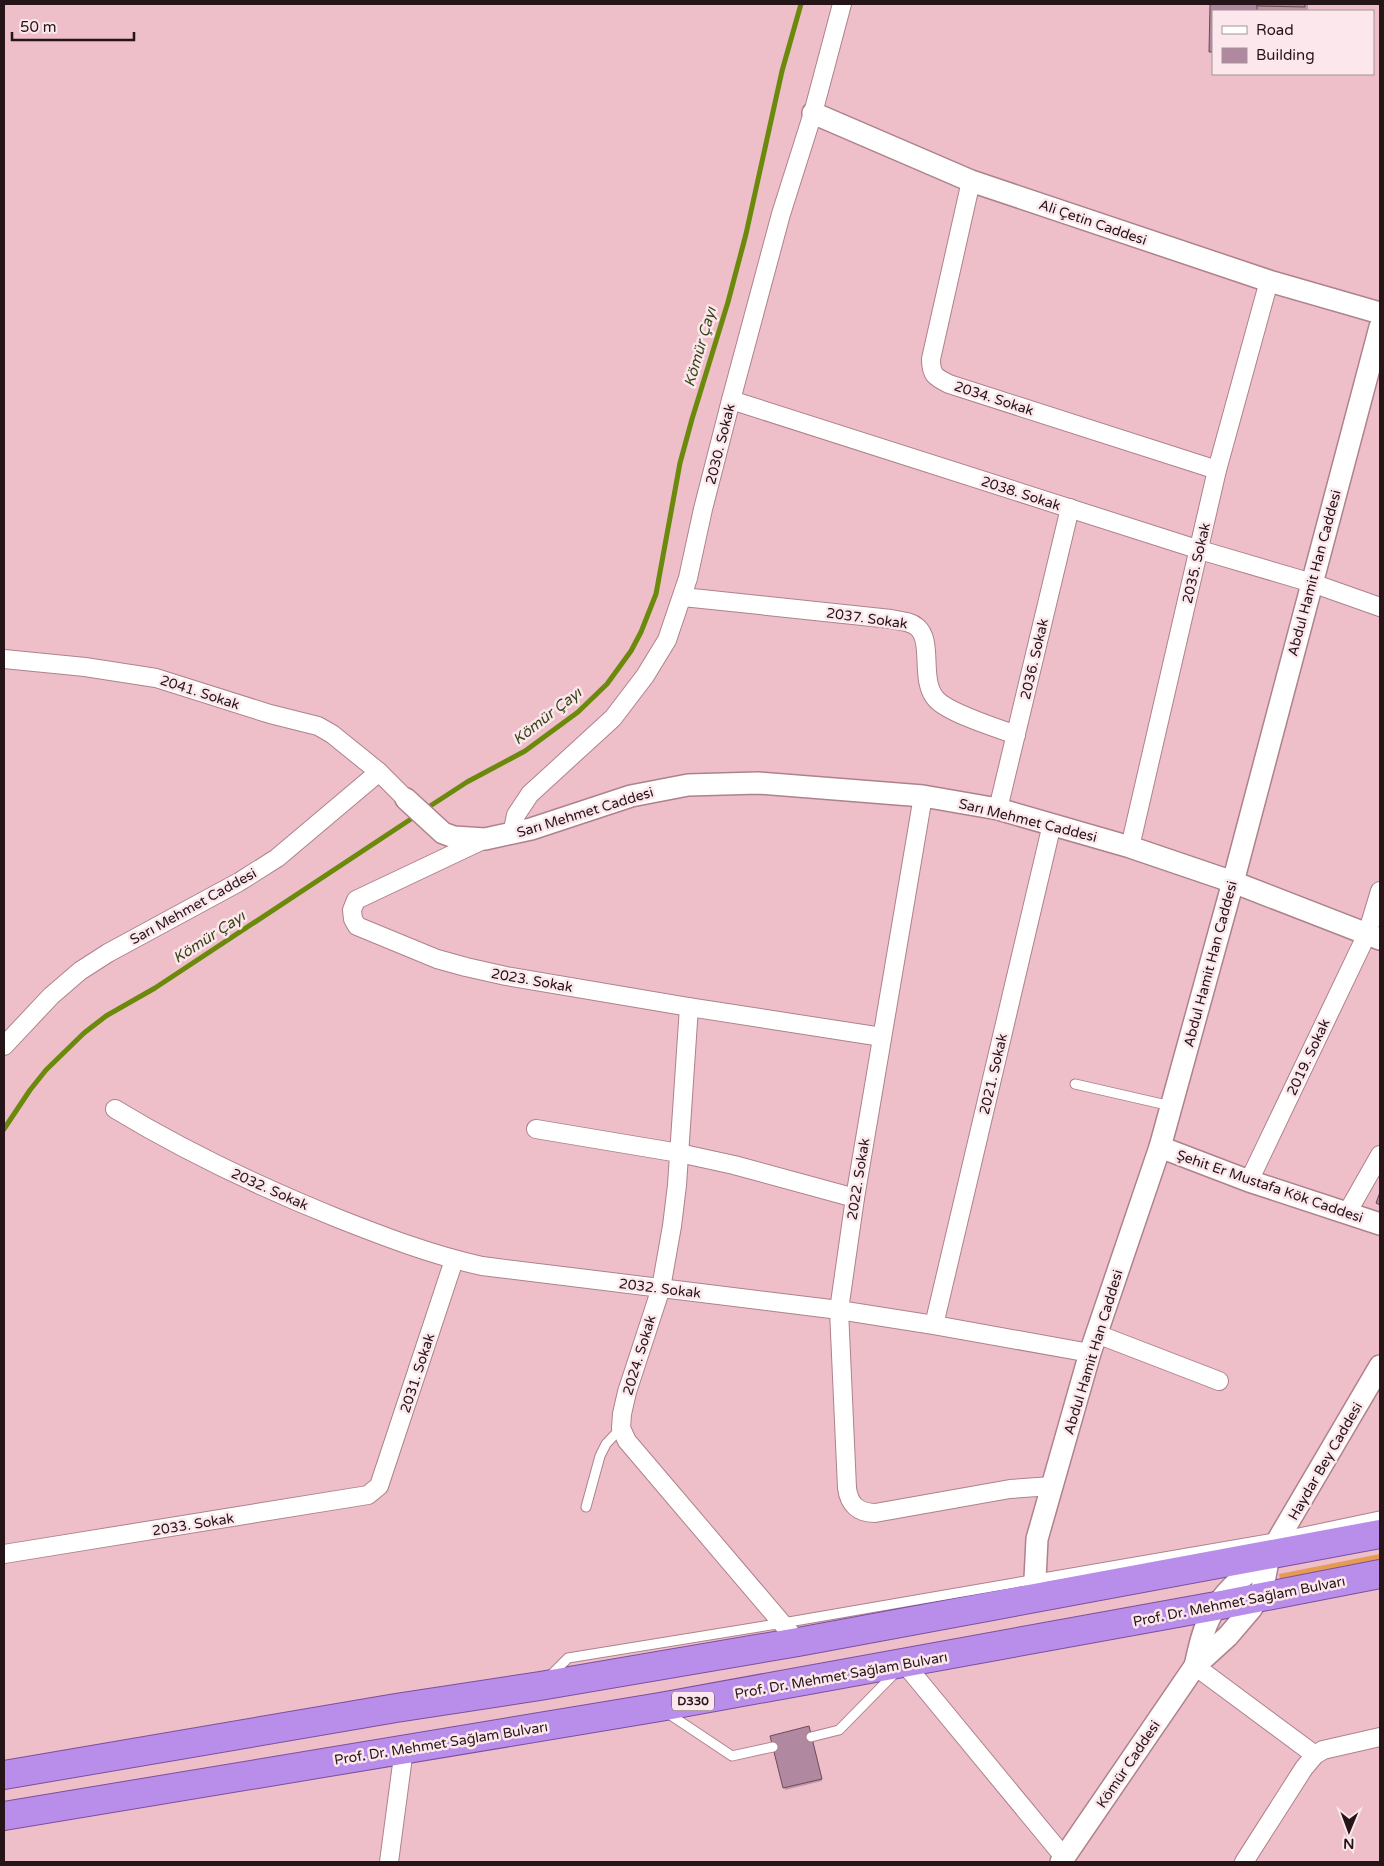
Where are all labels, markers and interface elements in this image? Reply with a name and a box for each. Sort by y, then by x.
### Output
scale bar [12,10,135,42]
legend [1212,10,1374,75]
text: 50 m [20,18,57,36]
text: Road [1256,21,1294,39]
text: Building [1256,46,1315,64]
street label: Ali Çetin Caddesi [1037,196,1149,249]
water label: Kömür Çayı [680,304,720,389]
street label: 2034. Sokak [952,378,1036,419]
street label: 2030. Sokak [702,402,739,486]
street label: 2038. Sokak [979,473,1063,514]
street label: Abdul Hamit Han Caddesi [1284,488,1345,658]
street label: 2035. Sokak [1179,521,1214,605]
street label: 2037. Sokak [825,604,909,633]
street label: 2036. Sokak [1017,617,1052,701]
street label: 2041. Sokak [158,672,242,713]
water label: Kömür Çayı [509,683,586,748]
street label: Sarı Mehmet Caddesi [515,784,655,841]
street label: Sarı Mehmet Caddesi [957,795,1099,846]
street label: Sarı Mehmet Caddesi [127,865,259,948]
street label: Abdul Hamit Han Caddesi [1180,879,1241,1049]
water label: Kömür Çayı [170,906,249,967]
street label: 2023. Sokak [490,965,574,996]
street label: 2019. Sokak [1283,1016,1334,1098]
street label: 2021. Sokak [976,1032,1011,1116]
street label: 2022. Sokak [844,1137,873,1221]
street label: Şehit Er Mustafa Kök Caddesi [1174,1147,1365,1226]
street label: 2032. Sokak [229,1165,311,1214]
street label: Abdul Hamit Han Caddesi [1060,1268,1127,1437]
street label: 2032. Sokak [618,1275,702,1302]
street label: 2024. Sokak [619,1313,660,1397]
street label: 2031. Sokak [397,1331,438,1415]
street label: Haydar Bey Caddesi [1285,1399,1366,1523]
street label: 2033. Sokak [151,1510,236,1539]
street label: Prof. Dr. Mehmet Sağlam Bulvarı [1131,1573,1347,1630]
street label: Prof. Dr. Mehmet Sağlam Bulvarı [733,1648,949,1703]
road number: D330 [672,1692,714,1710]
street label: Kömür Caddesi [1093,1717,1164,1811]
street label: Prof. Dr. Mehmet Sağlam Bulvarı [333,1718,549,1769]
north arrow [1324,1806,1374,1856]
text: N [1343,1835,1355,1852]

